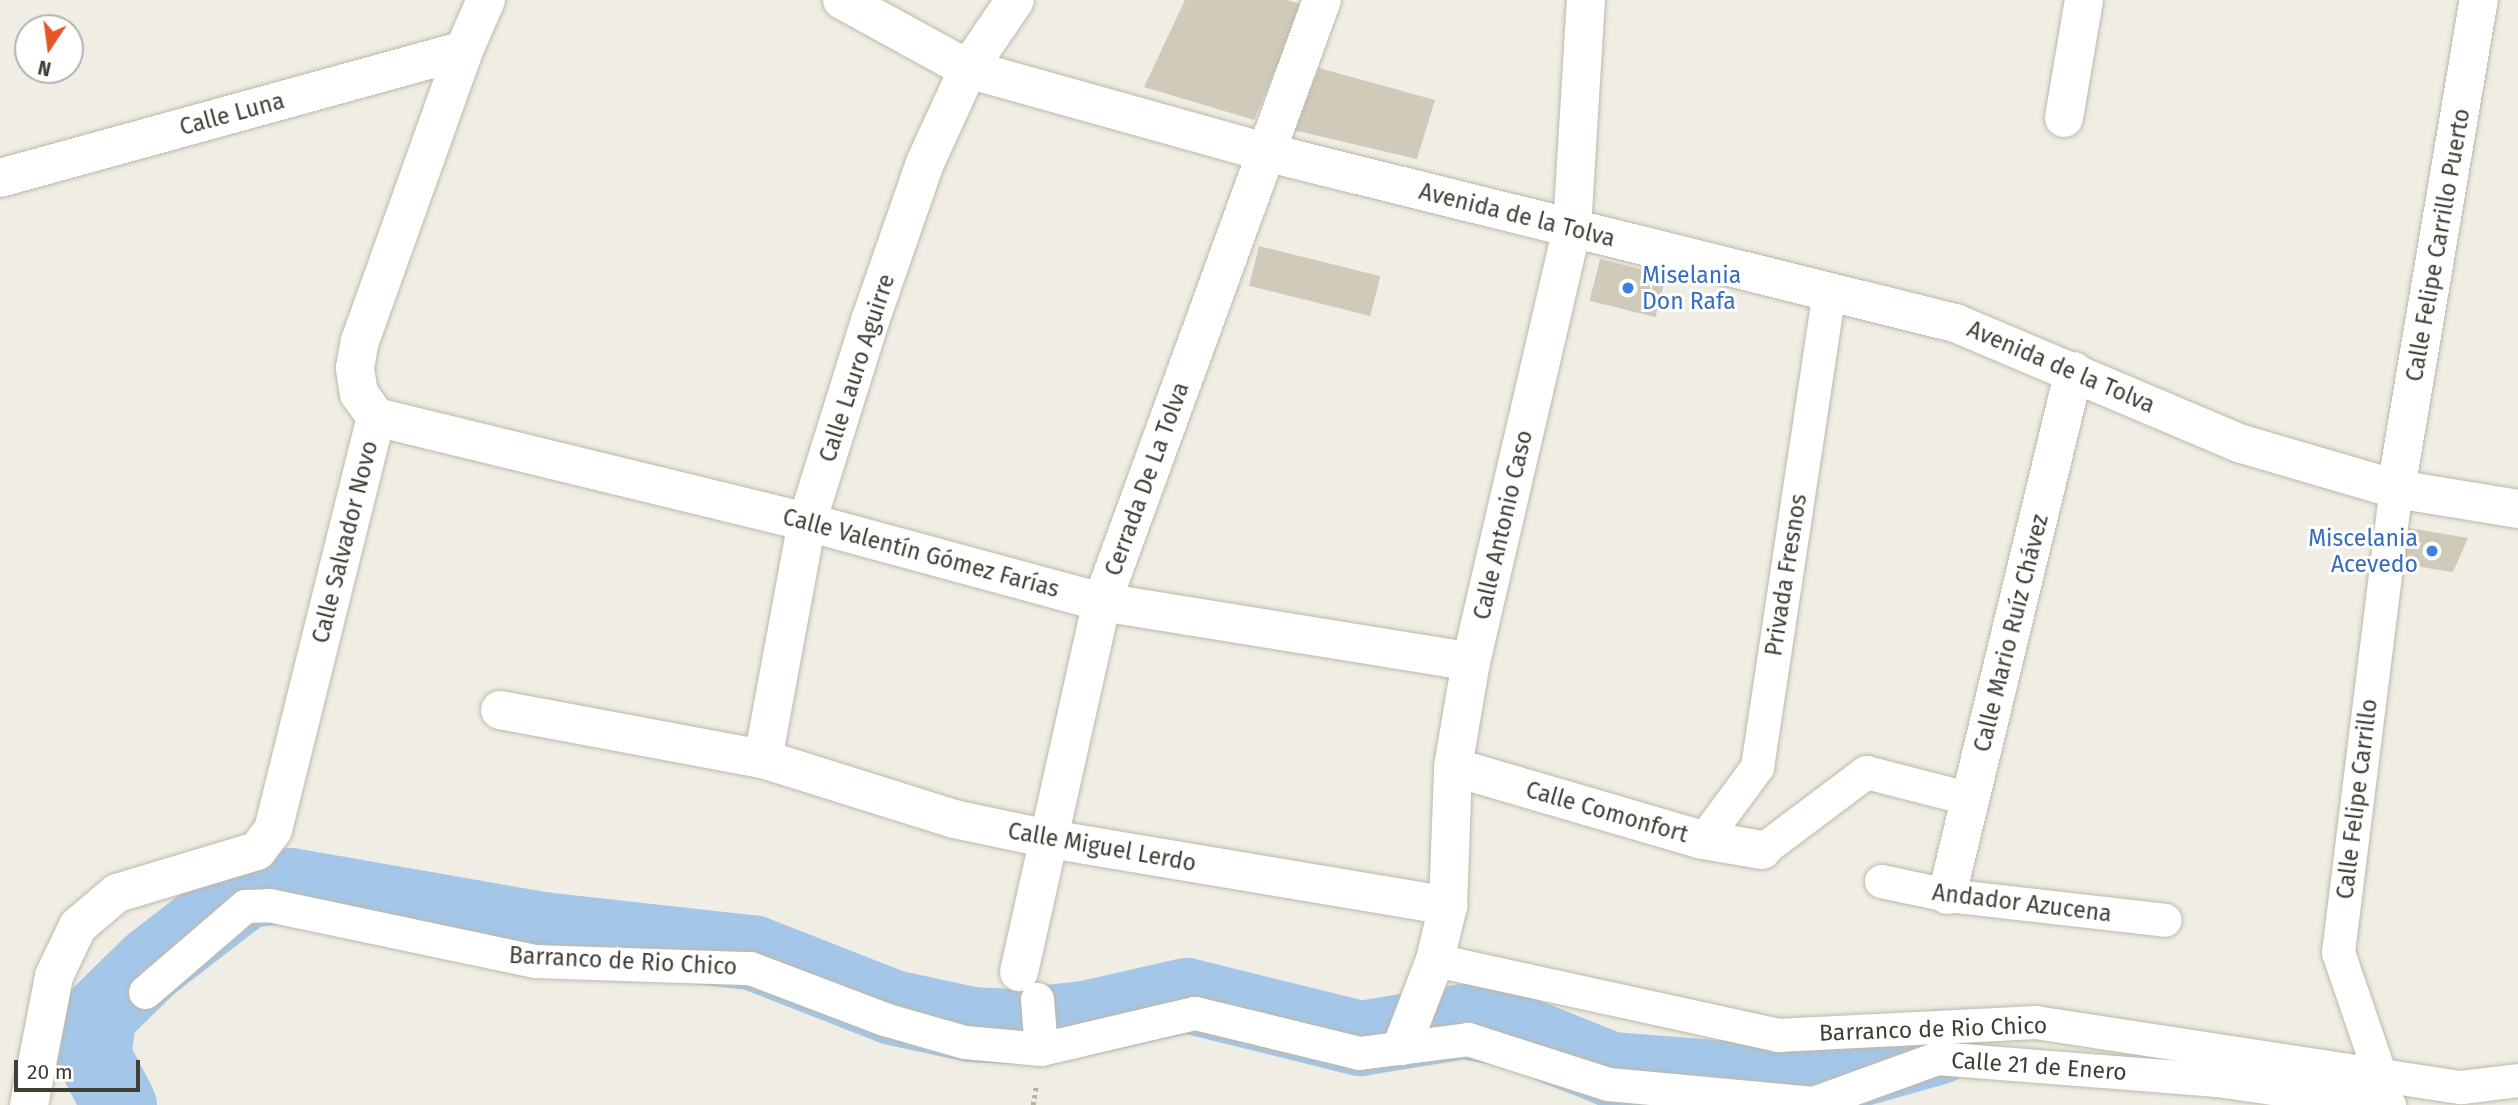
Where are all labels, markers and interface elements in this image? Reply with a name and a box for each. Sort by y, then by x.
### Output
north arrow [14,14,84,84]
text: N [36,55,53,81]
street label: Calle Luna [177,87,287,141]
street label: Calle Felipe Carrillo Puerto [2400,106,2476,384]
street label: Avenida de la Tolva [1416,177,1618,253]
place label: Miselania Don Rafa [1642,261,1741,315]
street label: Calle Lauro Aguirre [814,270,900,466]
marker: Miselania Don Rafa [1620,280,1636,296]
street label: Avenida de la Tolva [1963,315,2159,419]
street label: Cerrada De La Tolva [1099,378,1195,580]
street label: Calle Antonio Caso [1468,428,1538,622]
street label: Calle Salvador Novo [307,438,383,646]
street label: Privada Fresnos [1760,492,1812,658]
street label: Calle Valentín Gómez Farías [780,503,1062,603]
street label: Calle Mario Ruíz Chávez [1968,511,2054,755]
place label: Miscelania Acevedo [2308,524,2418,578]
marker: Miscelania Acevedo [2424,543,2440,559]
street label: Calle Felipe Carrillo [2331,697,2383,901]
street label: Calle Comonfort [1523,776,1691,848]
street label: Calle Miguel Lerdo [1006,817,1198,877]
street label: Andador Azucena [1931,878,2113,928]
street label: Barranco de Rio Chico [508,941,738,981]
street label: Barranco de Rio Chico [1818,1011,2048,1047]
scale bar [18,1046,144,1090]
street label: Calle 21 de Enero [1950,1046,2128,1086]
text: 20 m [27,1059,73,1085]

